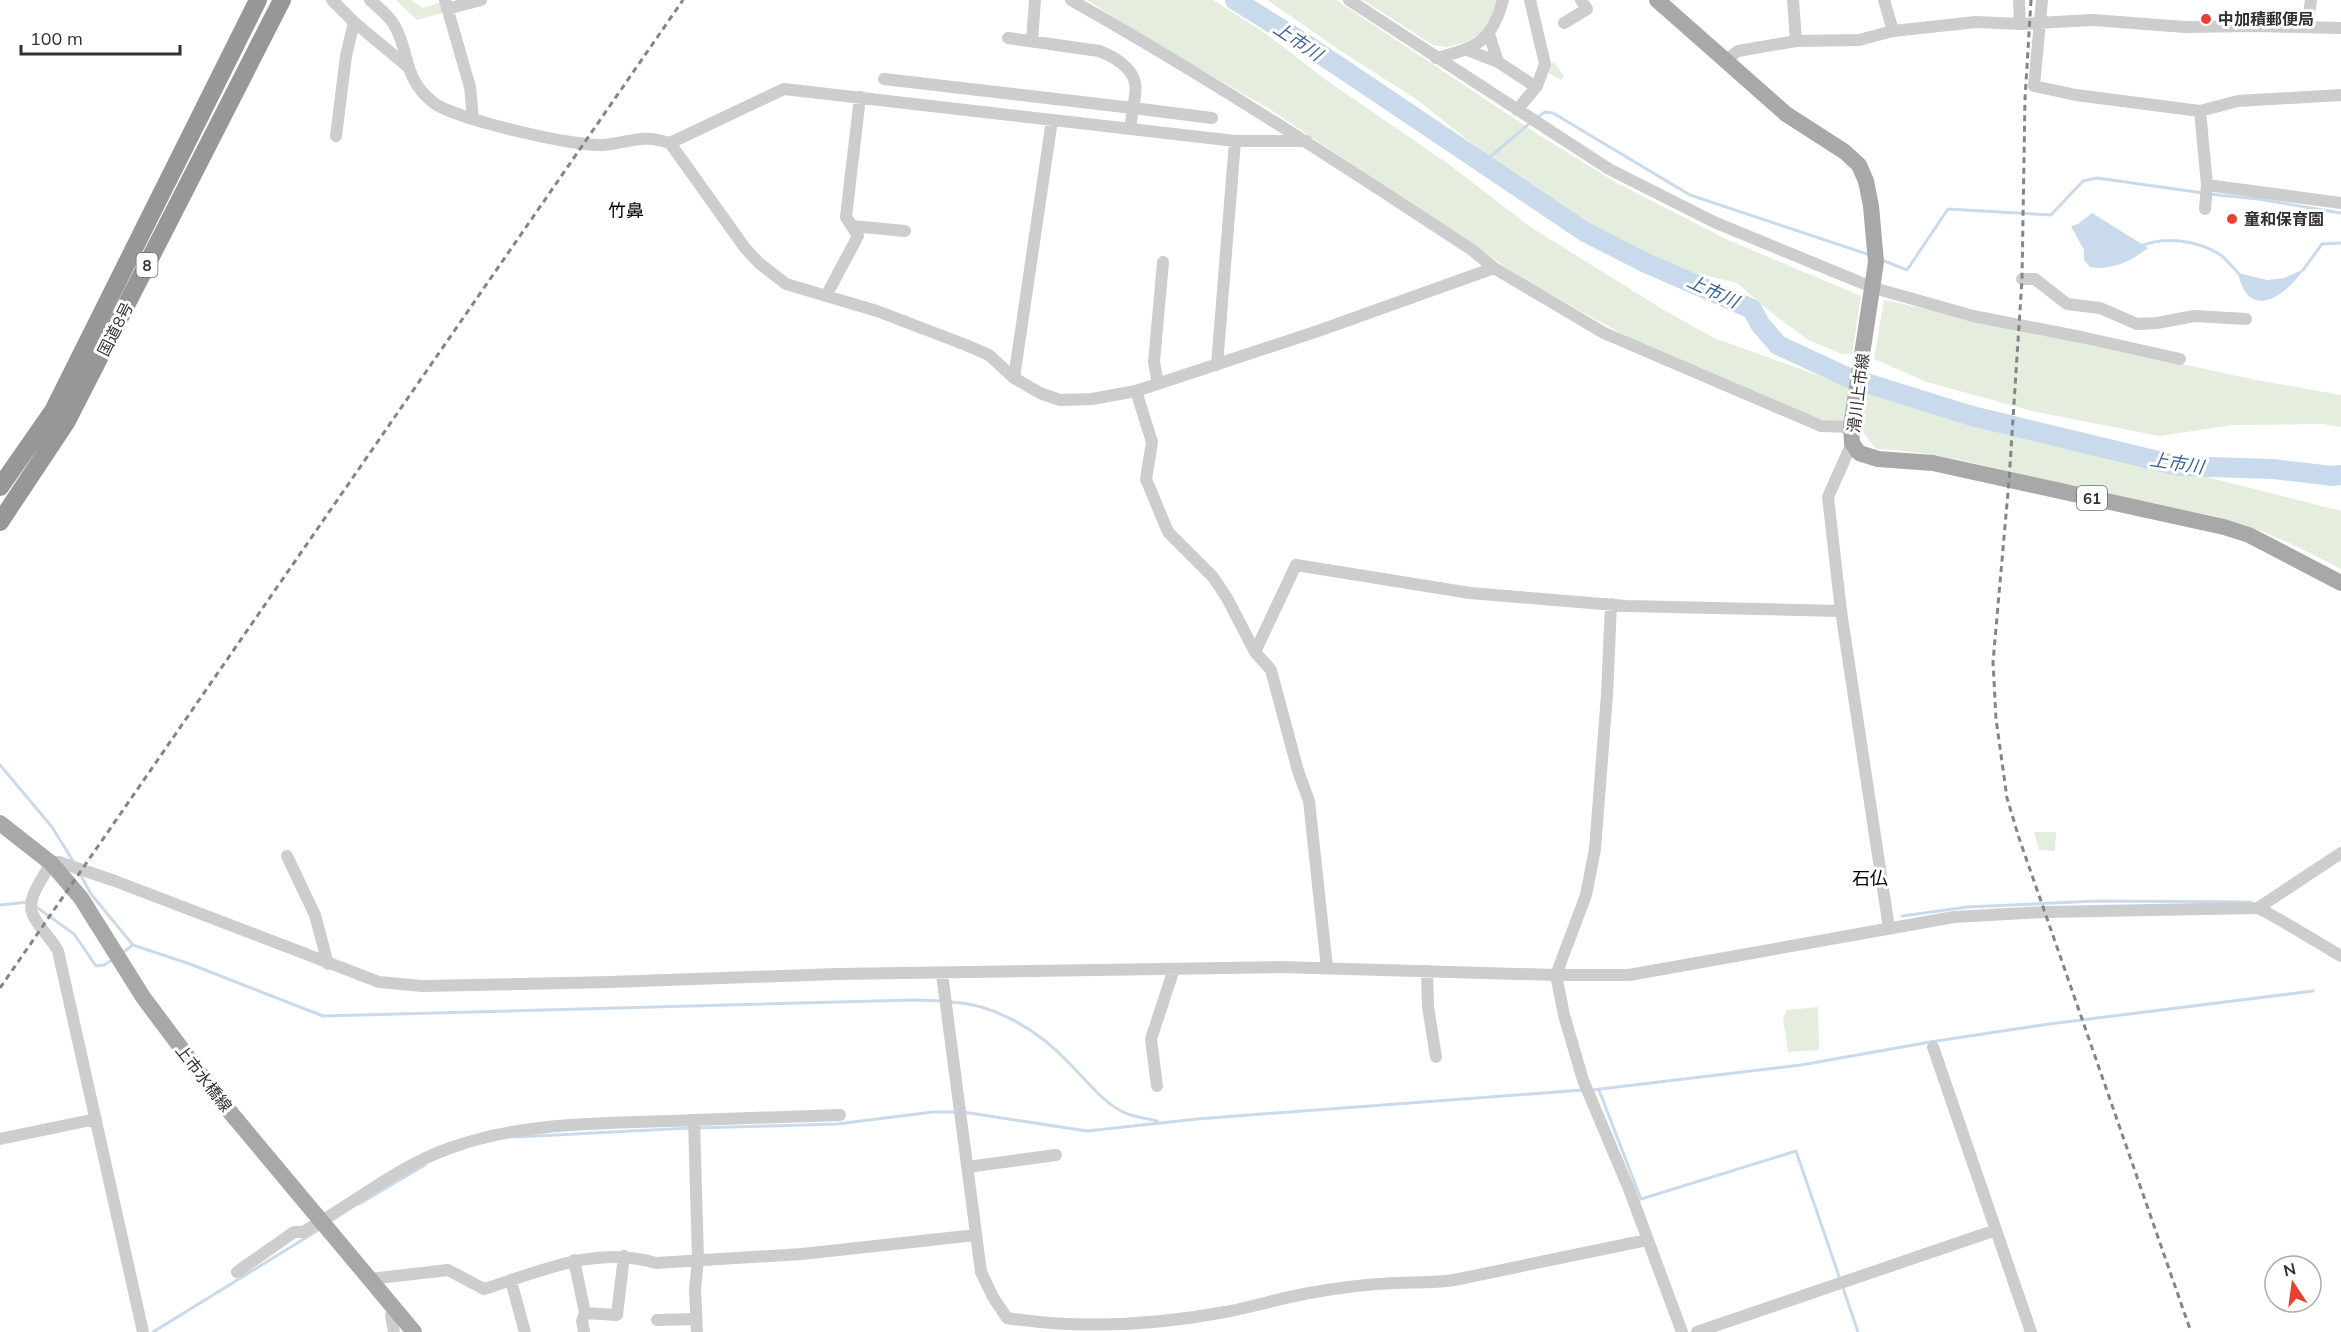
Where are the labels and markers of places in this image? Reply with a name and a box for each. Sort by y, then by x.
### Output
place label: 中加積郵便局 [2218,9,2314,29]
marker: 中加積郵便局 [2199,12,2213,26]
place label: 童和保育園 [2244,209,2324,229]
marker: 童和保育園 [2225,212,2239,226]

